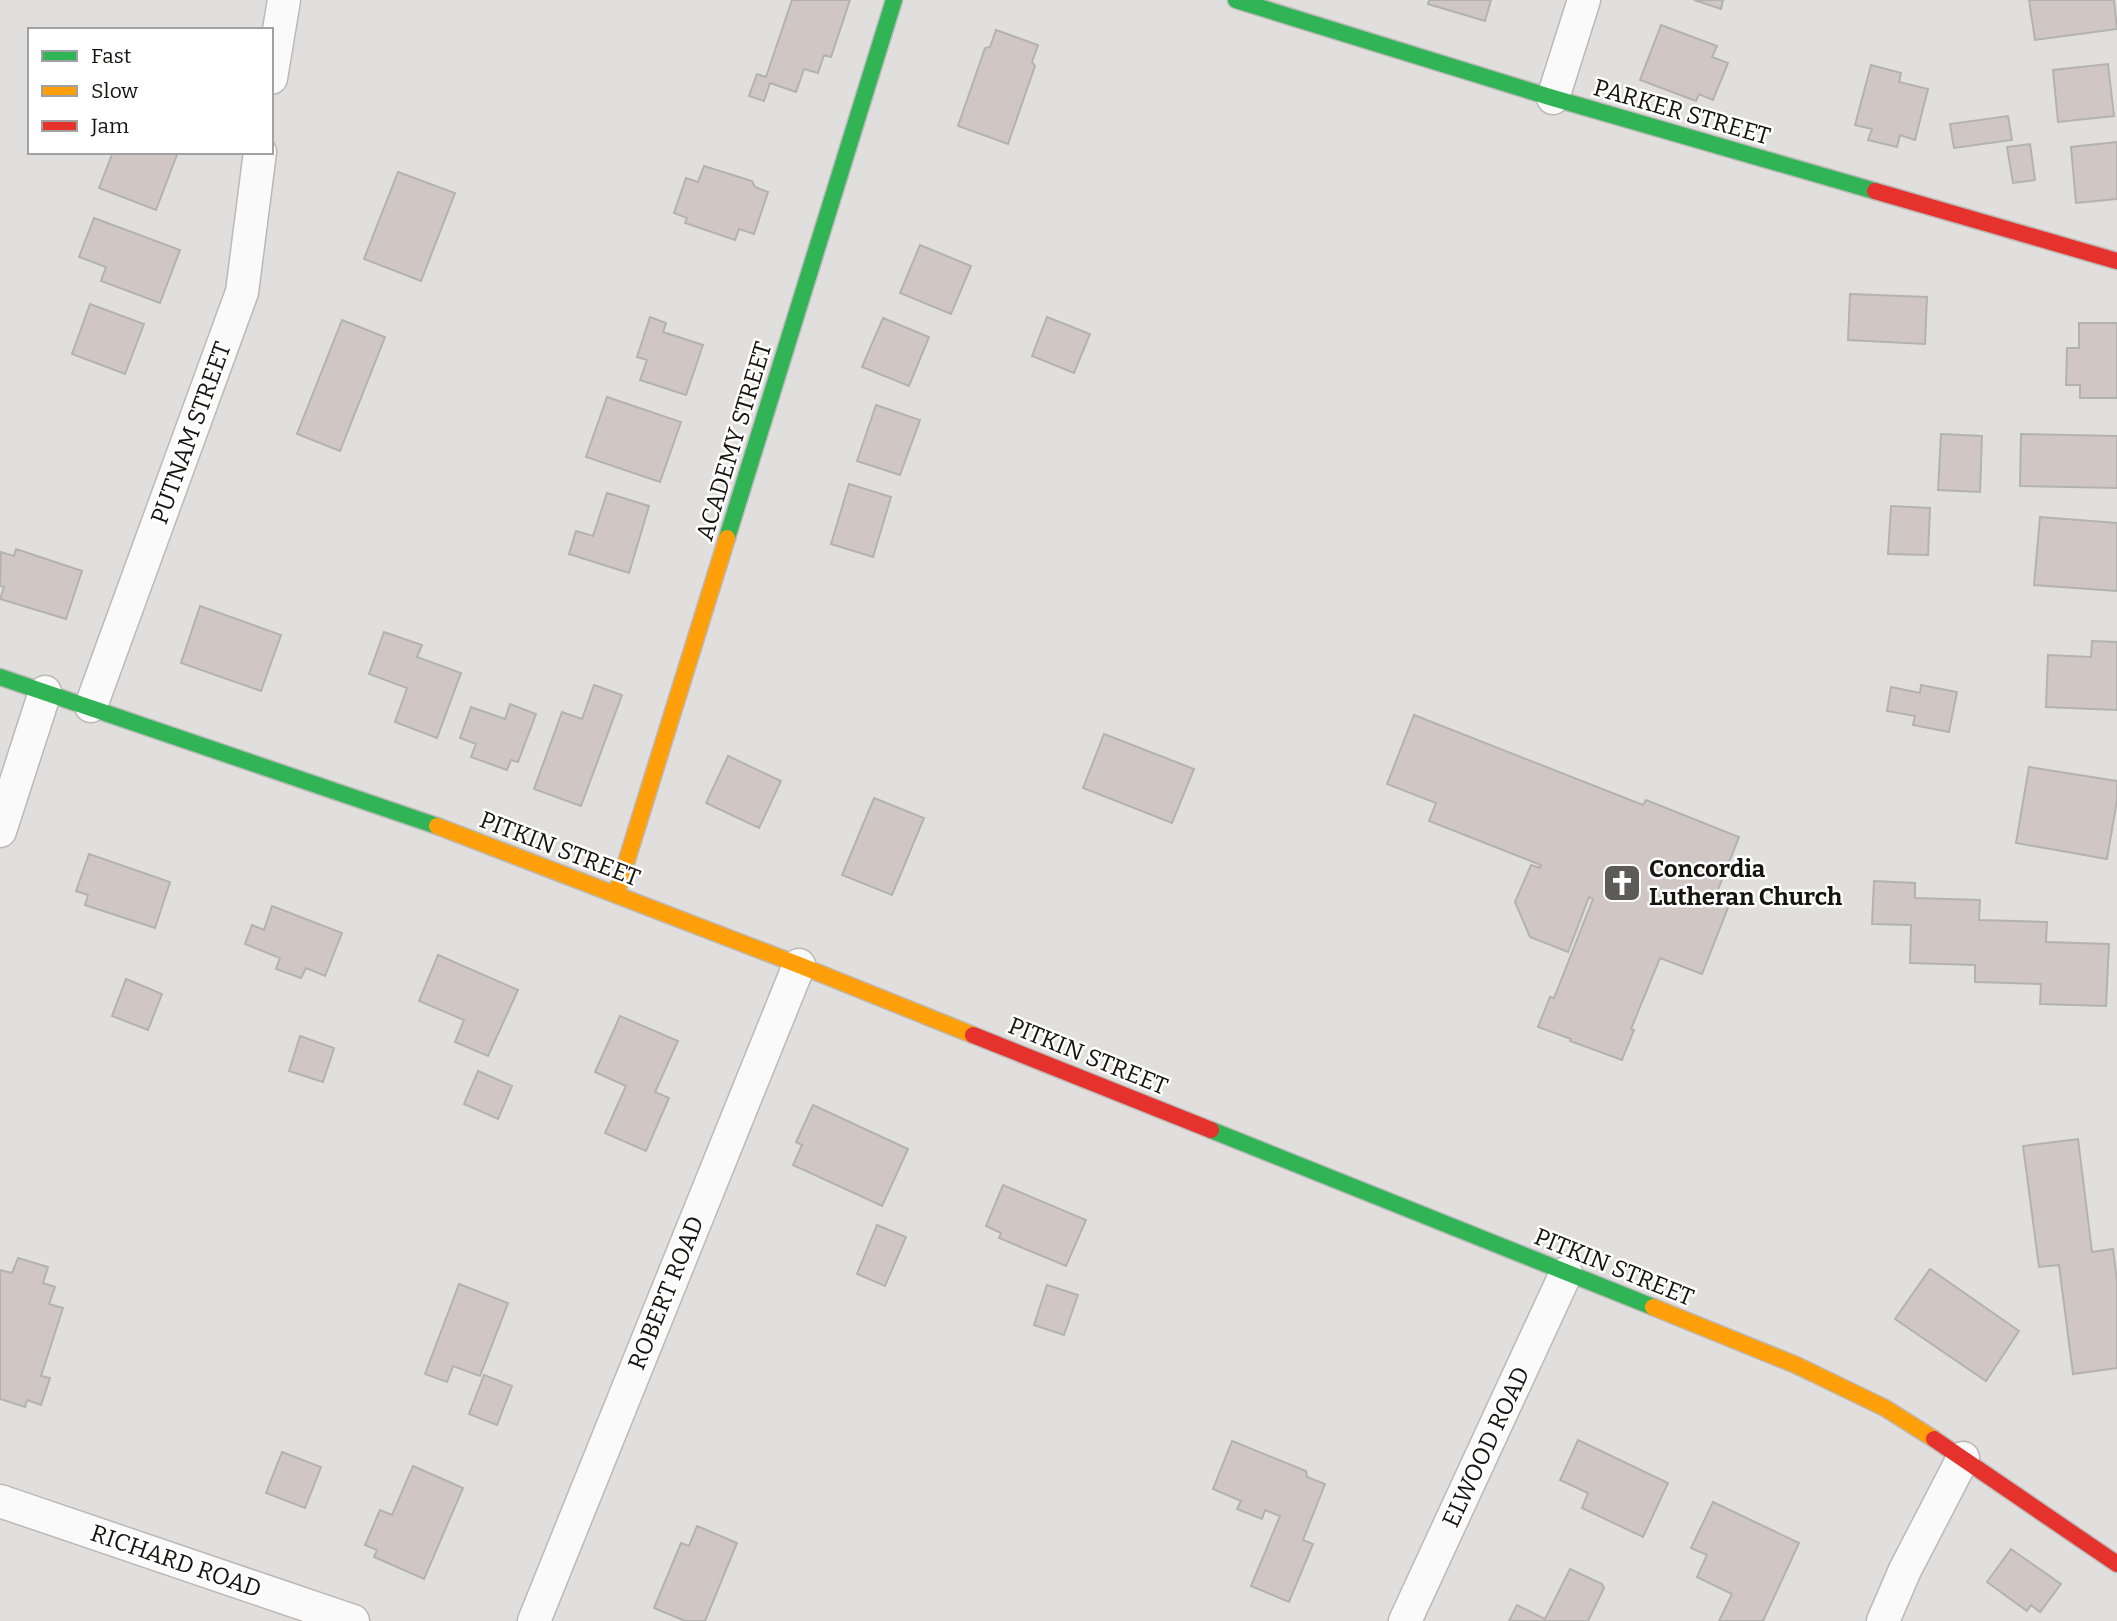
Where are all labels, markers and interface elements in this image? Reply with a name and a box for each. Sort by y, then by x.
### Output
legend [28,28,273,154]
text: Fast [91,43,132,69]
street label: PARKER STREET [1590,73,1774,151]
text: Slow [91,78,138,104]
text: Jam [90,113,129,139]
street label: PUTNAM STREET [145,338,237,528]
street label: ACADEMY STREET [690,338,778,544]
street label: PITKIN STREET [476,806,644,892]
place label: Concordia Lutheran Church [1649,855,1842,911]
church icon: Concordia Lutheran Church [1601,862,1643,904]
street label: PITKIN STREET [1004,1011,1172,1101]
street label: ROBERT ROAD [622,1212,710,1374]
street label: PITKIN STREET [1530,1222,1698,1312]
street label: ELWOOD ROAD [1437,1362,1535,1532]
street label: RICHARD ROAD [87,1519,265,1603]

